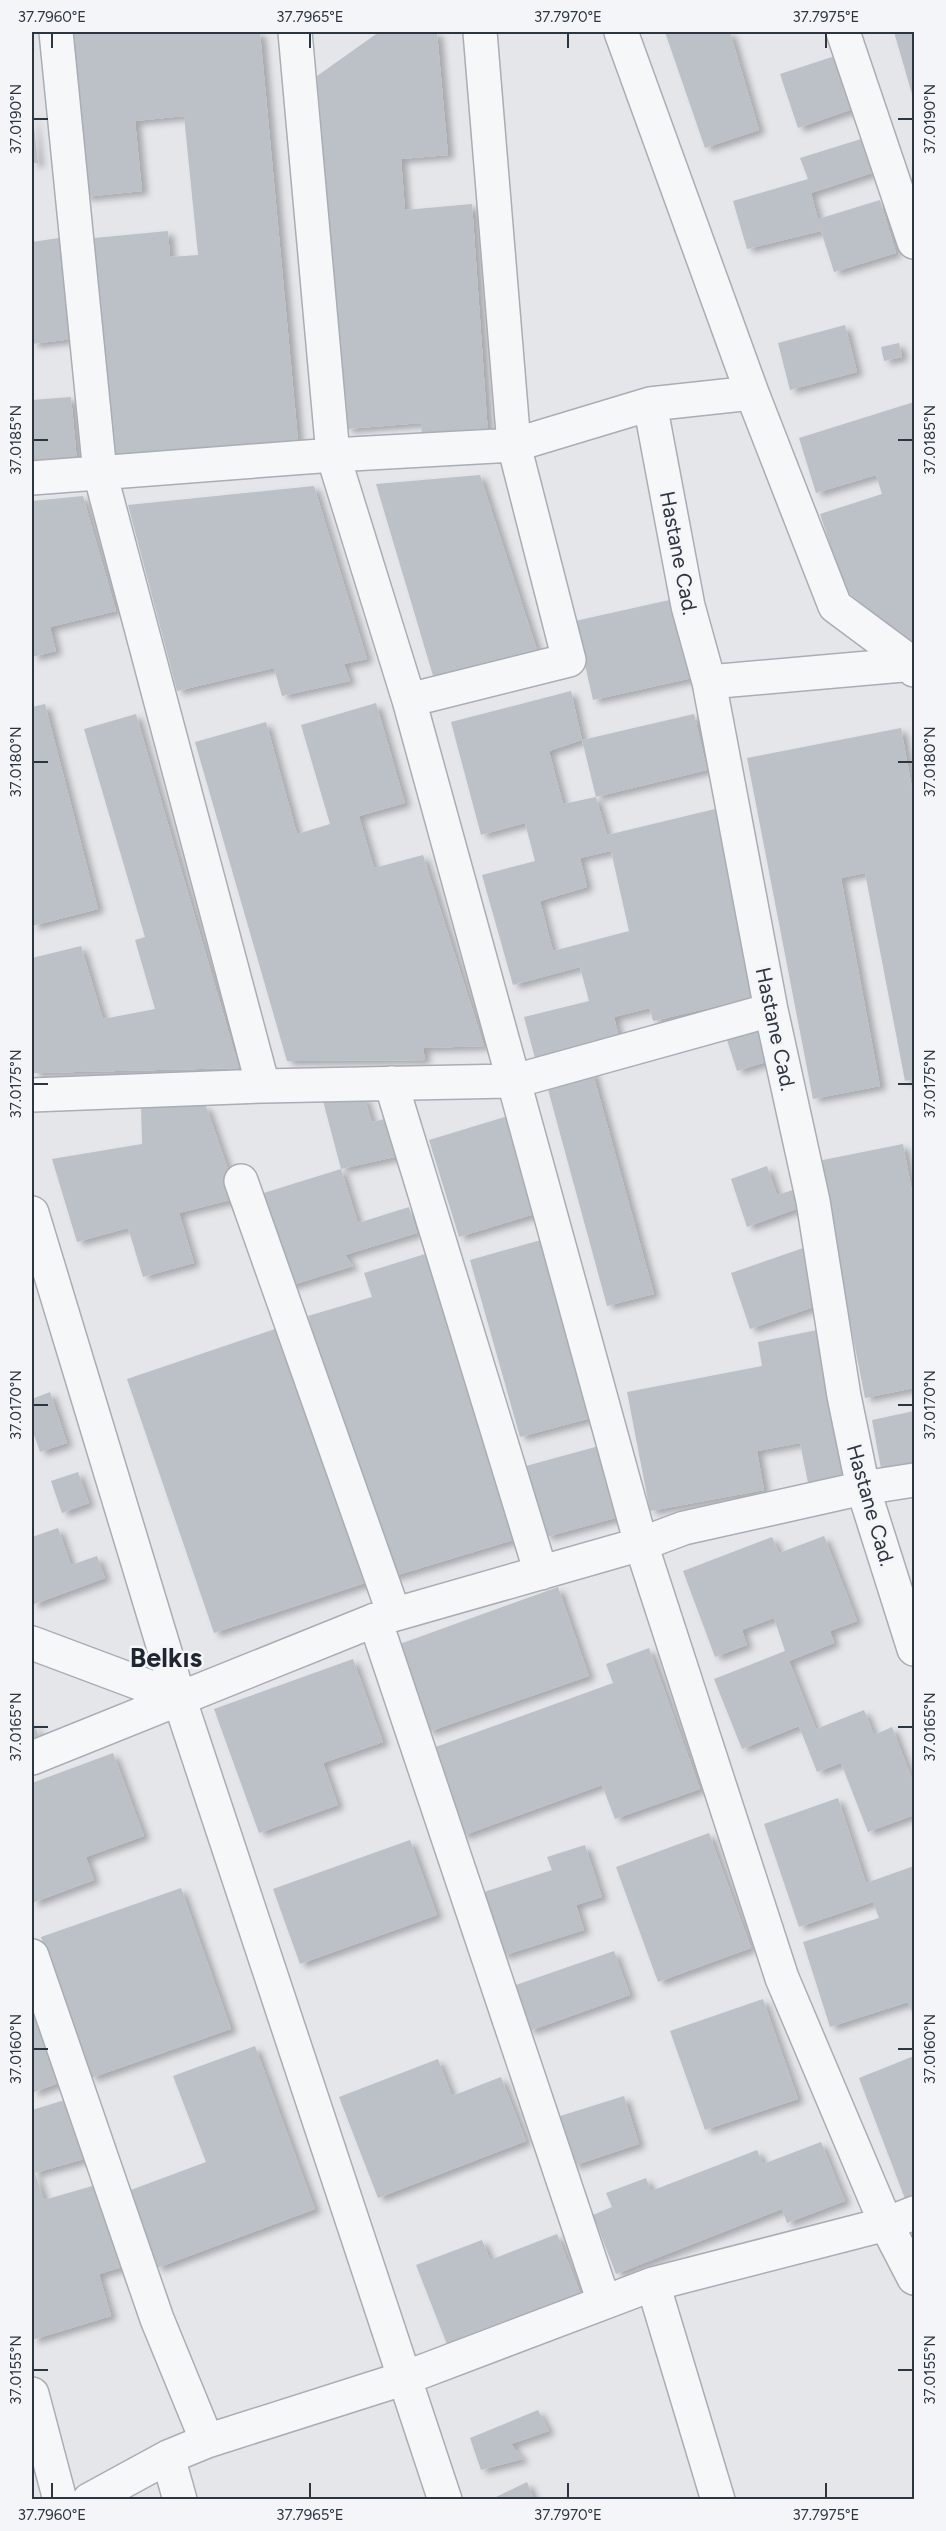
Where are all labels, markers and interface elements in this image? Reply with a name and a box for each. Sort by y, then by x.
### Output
text: 37.7960°E [18,8,86,26]
text: 37.7965°E [276,8,344,26]
text: 37.7970°E [534,8,602,26]
text: 37.7975°E [793,8,859,26]
text: 37.0190°N [7,84,25,154]
text: 37.0190°N [921,84,939,154]
text: 37.0185°N [7,405,25,475]
text: 37.0185°N [921,405,939,475]
street label: Hastane Cad. [655,489,703,617]
text: 37.0180°N [7,726,25,798]
text: 37.0180°N [921,726,939,798]
street label: Hastane Cad. [751,965,801,1093]
text: 37.0175°N [7,1050,25,1118]
text: 37.0175°N [921,1050,939,1118]
text: 37.0170°N [7,1370,25,1440]
text: 37.0170°N [921,1370,939,1440]
street label: Hastane Cad. [842,1441,900,1569]
district label: Belkıs [130,1641,203,1674]
text: 37.0165°N [7,1692,25,1762]
text: 37.0165°N [921,1692,939,1762]
text: 37.0160°N [7,2014,25,2084]
text: 37.0160°N [921,2014,939,2084]
text: 37.0155°N [7,2335,25,2405]
text: 37.0155°N [921,2335,939,2405]
text: 37.7960°E [18,2506,86,2524]
text: 37.7965°E [276,2506,344,2524]
text: 37.7970°E [534,2506,602,2524]
text: 37.7975°E [793,2506,859,2524]

